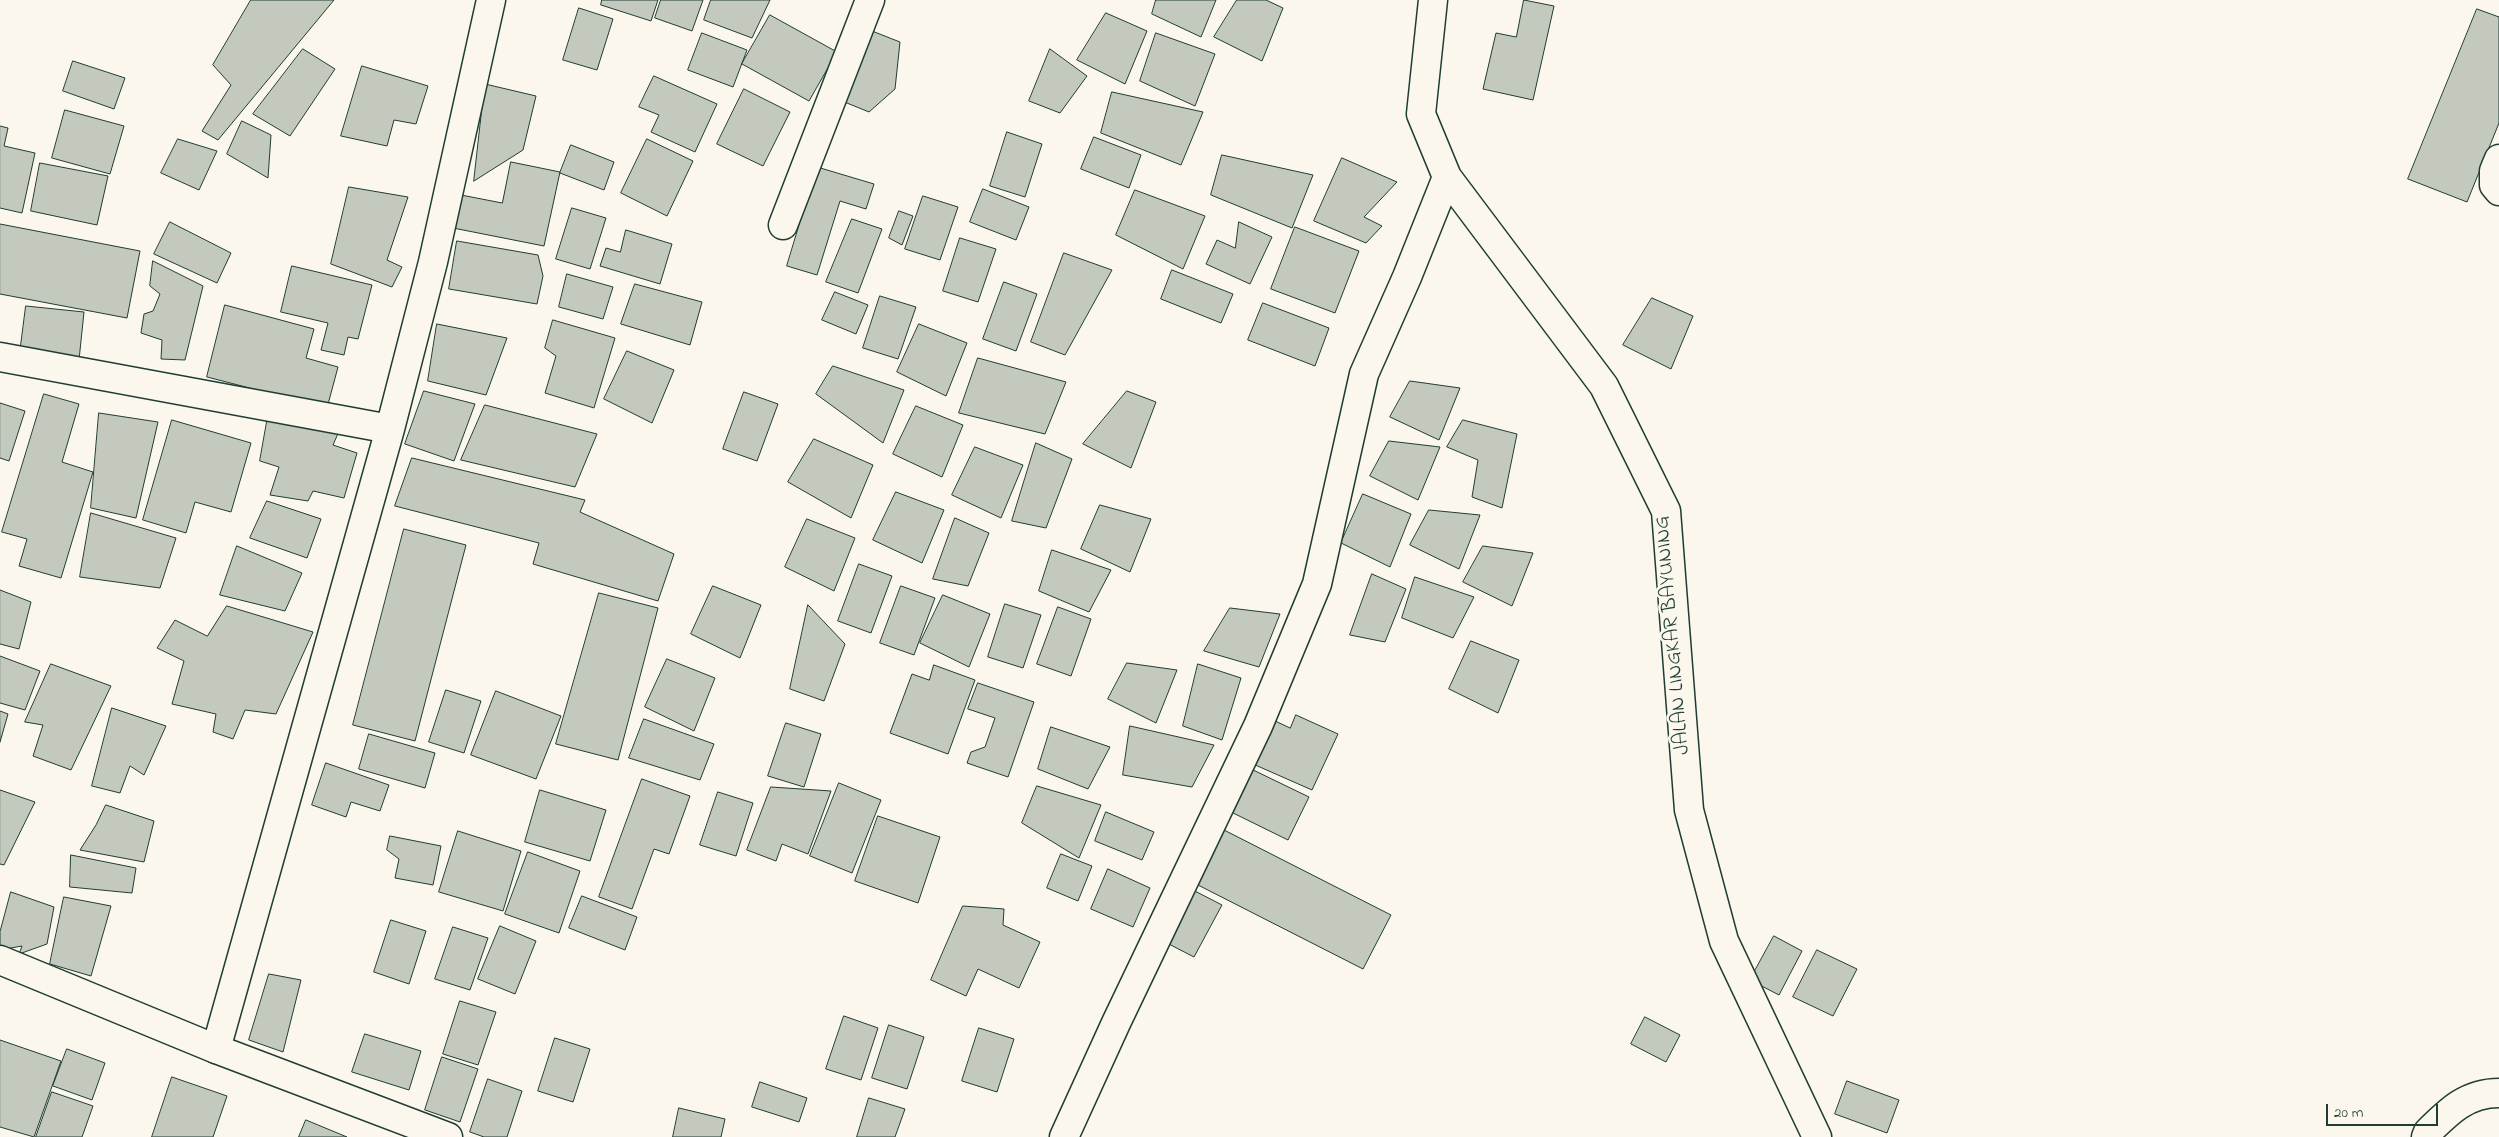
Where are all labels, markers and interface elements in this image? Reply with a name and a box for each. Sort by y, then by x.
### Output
street label: JALAN LINGKAR BAYUNING [1651,514,1697,756]
scale bar [2329,1094,2442,1126]
text: 20 m [2334,1102,2363,1124]

